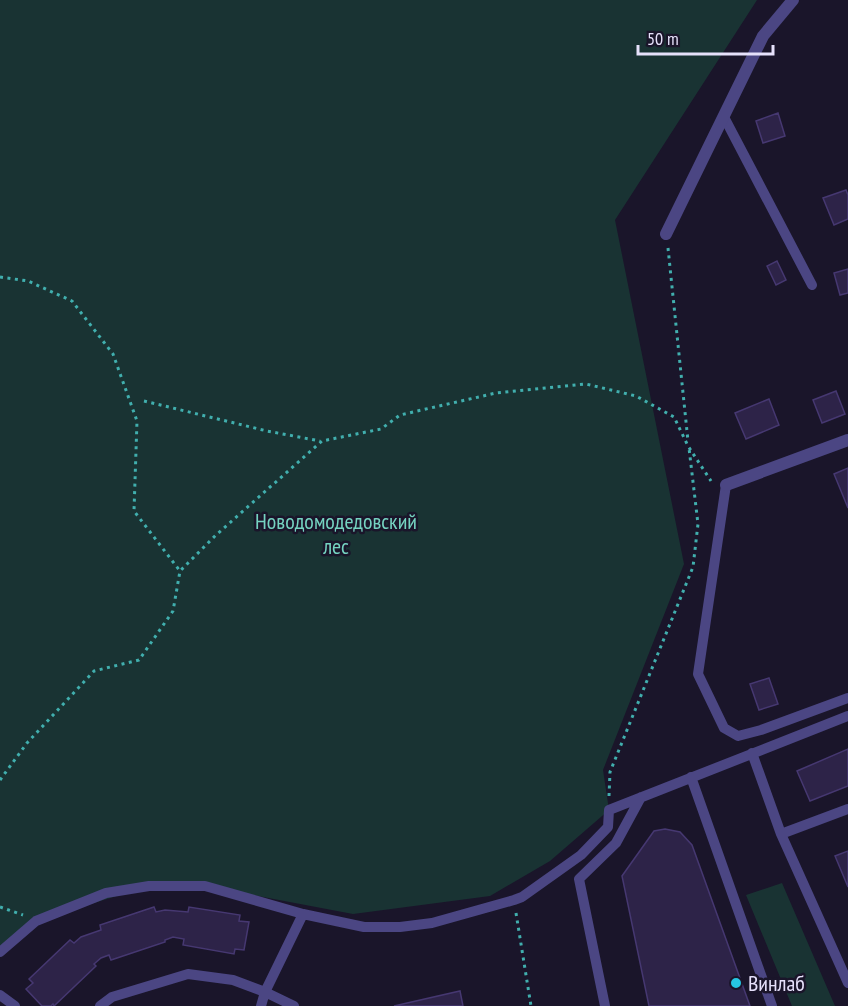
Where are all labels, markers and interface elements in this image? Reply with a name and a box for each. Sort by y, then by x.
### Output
scale bar [638,18,773,56]
text: 50 m [647,27,679,50]
park label: Новодомодедовский лес [255,507,417,560]
place label: Винлаб [748,969,805,997]
marker: Винлаб [729,976,743,990]

